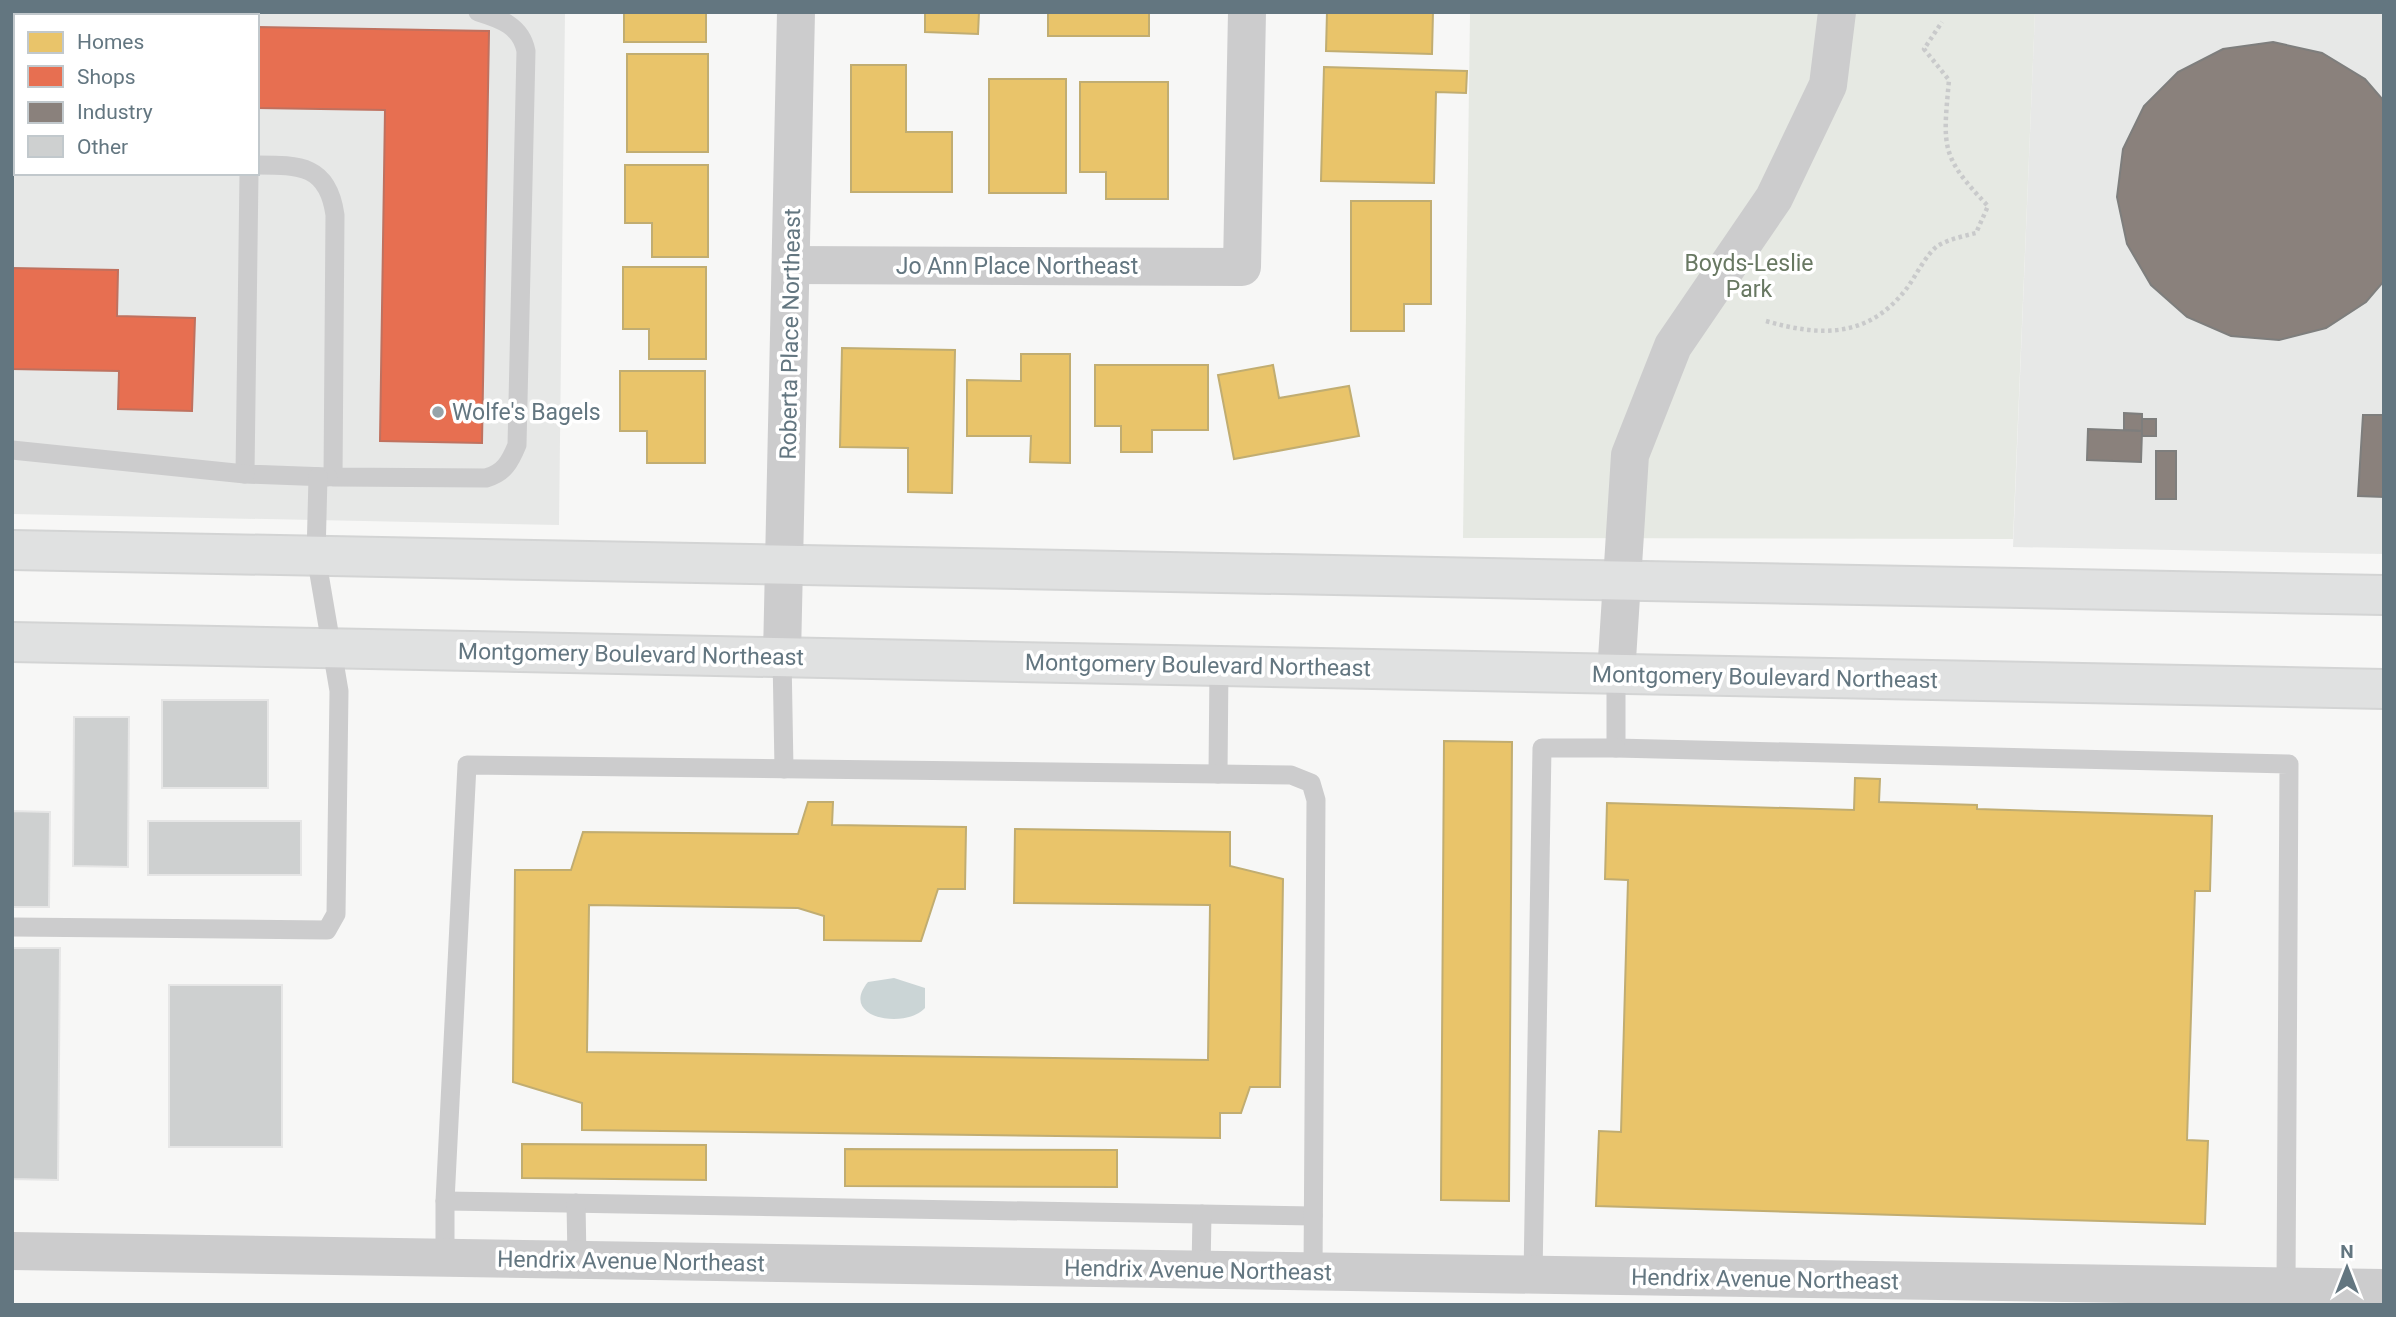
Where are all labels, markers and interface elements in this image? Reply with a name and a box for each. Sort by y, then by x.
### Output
legend [14,14,259,175]
text: Homes [77,30,144,54]
text: Shops [77,65,136,89]
text: Industry [77,100,153,124]
text: Other [77,135,128,159]
street label: Roberta Place Northeast [775,208,806,460]
park label: Boyds-Leslie Park [1684,250,1814,303]
street label: Jo Ann Place Northeast [896,253,1138,280]
place label: Wolfe's Bagels [452,399,601,426]
marker: Wolfe's Bagels [430,404,446,420]
street label: Montgomery Boulevard Northeast [458,638,804,671]
street label: Montgomery Boulevard Northeast [1025,649,1371,682]
street label: Montgomery Boulevard Northeast [1592,661,1938,694]
north arrow [2312,1233,2382,1303]
text: N [2340,1240,2354,1263]
street label: Hendrix Avenue Northeast [497,1246,765,1277]
street label: Hendrix Avenue Northeast [1064,1255,1332,1286]
street label: Hendrix Avenue Northeast [1631,1264,1899,1295]

